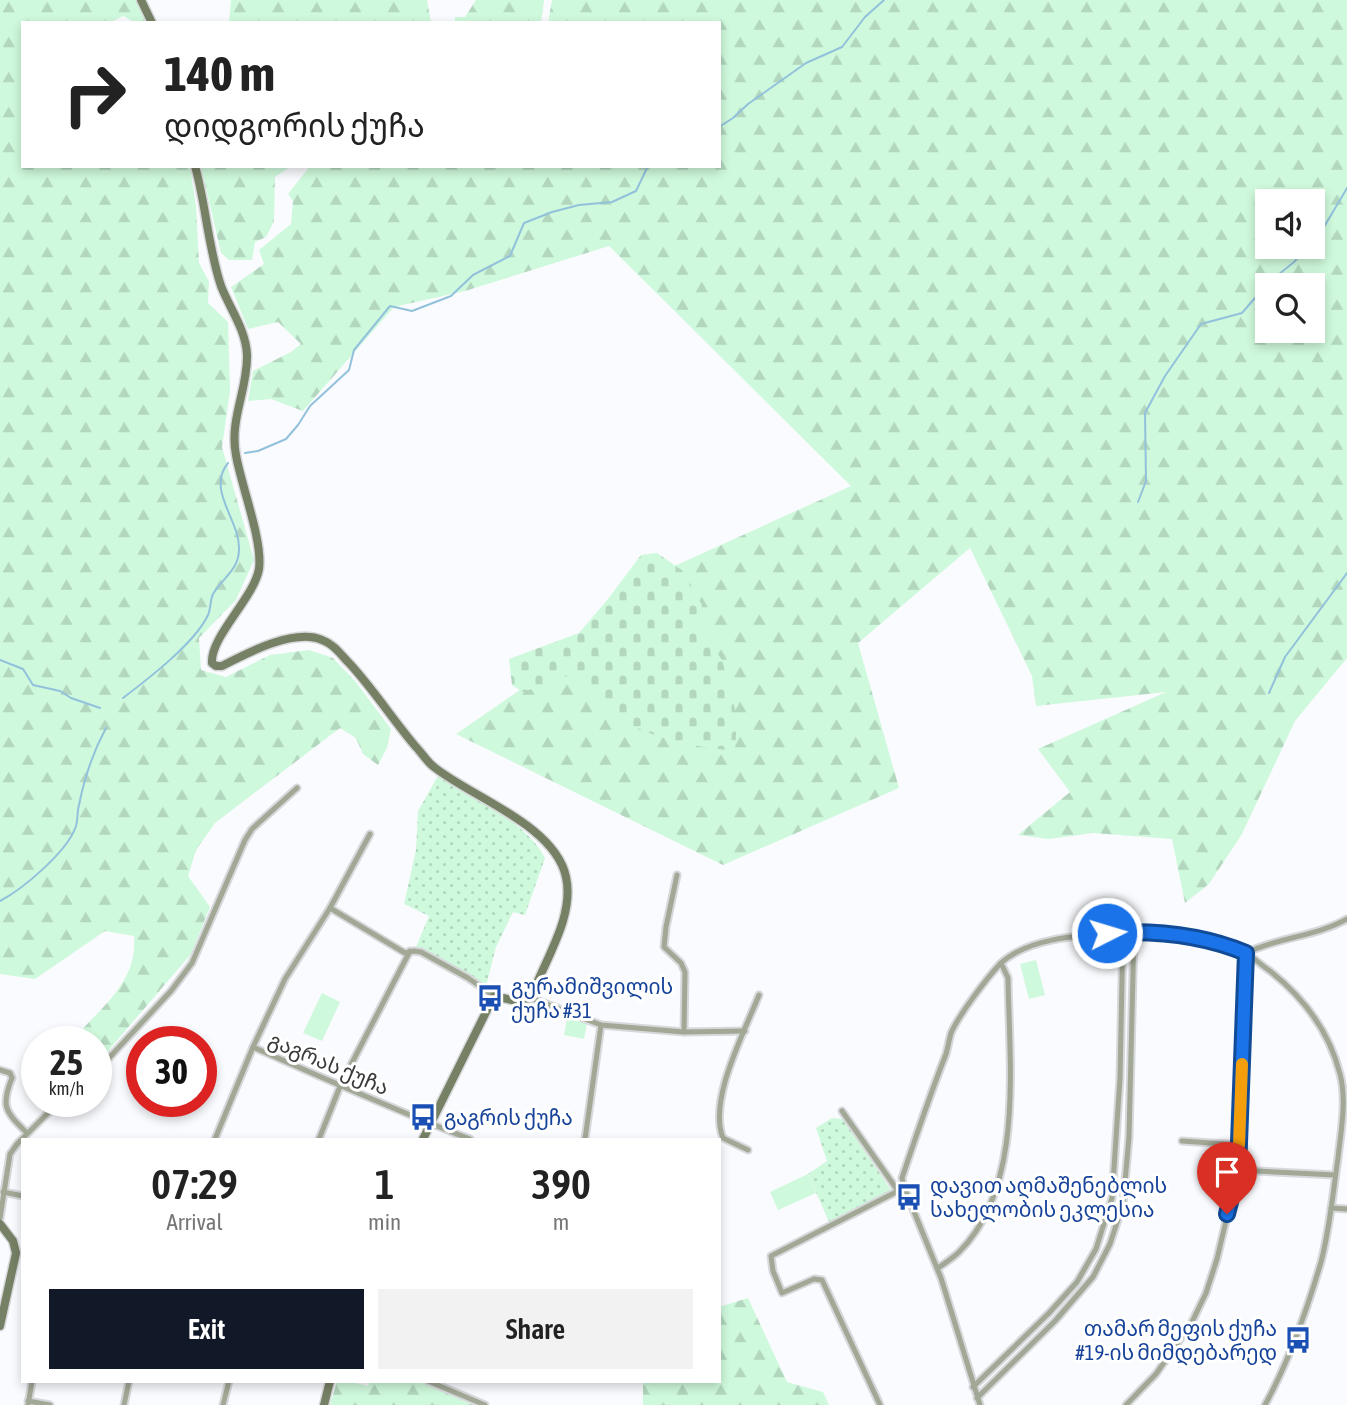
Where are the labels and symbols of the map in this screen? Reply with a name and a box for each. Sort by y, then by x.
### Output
position arrow [1070,896,1144,970]
place label: გურამიშვილის ქუჩა #31 [511,974,673,1023]
bus stop icon: გურამიშვილის ქუჩა #31 [475,983,505,1013]
speed limit sign: 30 [126,1026,217,1117]
street label: გაგრას ქუჩა [265,1027,393,1100]
bus stop icon: გაგრის ქუჩა [408,1102,438,1132]
place label: გაგრის ქუჩა [444,1105,573,1130]
pin [1197,1142,1257,1214]
place label: დავით აღმაშენებლის სახელობის ეკლესია [930,1173,1167,1223]
bus stop icon: დავით აღმაშენებლის სახელობის ეკლესია [894,1182,924,1212]
place label: თამარ მეფის ქუჩა #19-ის მიმდებარედ [1075,1316,1277,1366]
bus stop icon: თამარ მეფის ქუჩა #19-ის მიმდებარედ [1283,1325,1313,1355]

